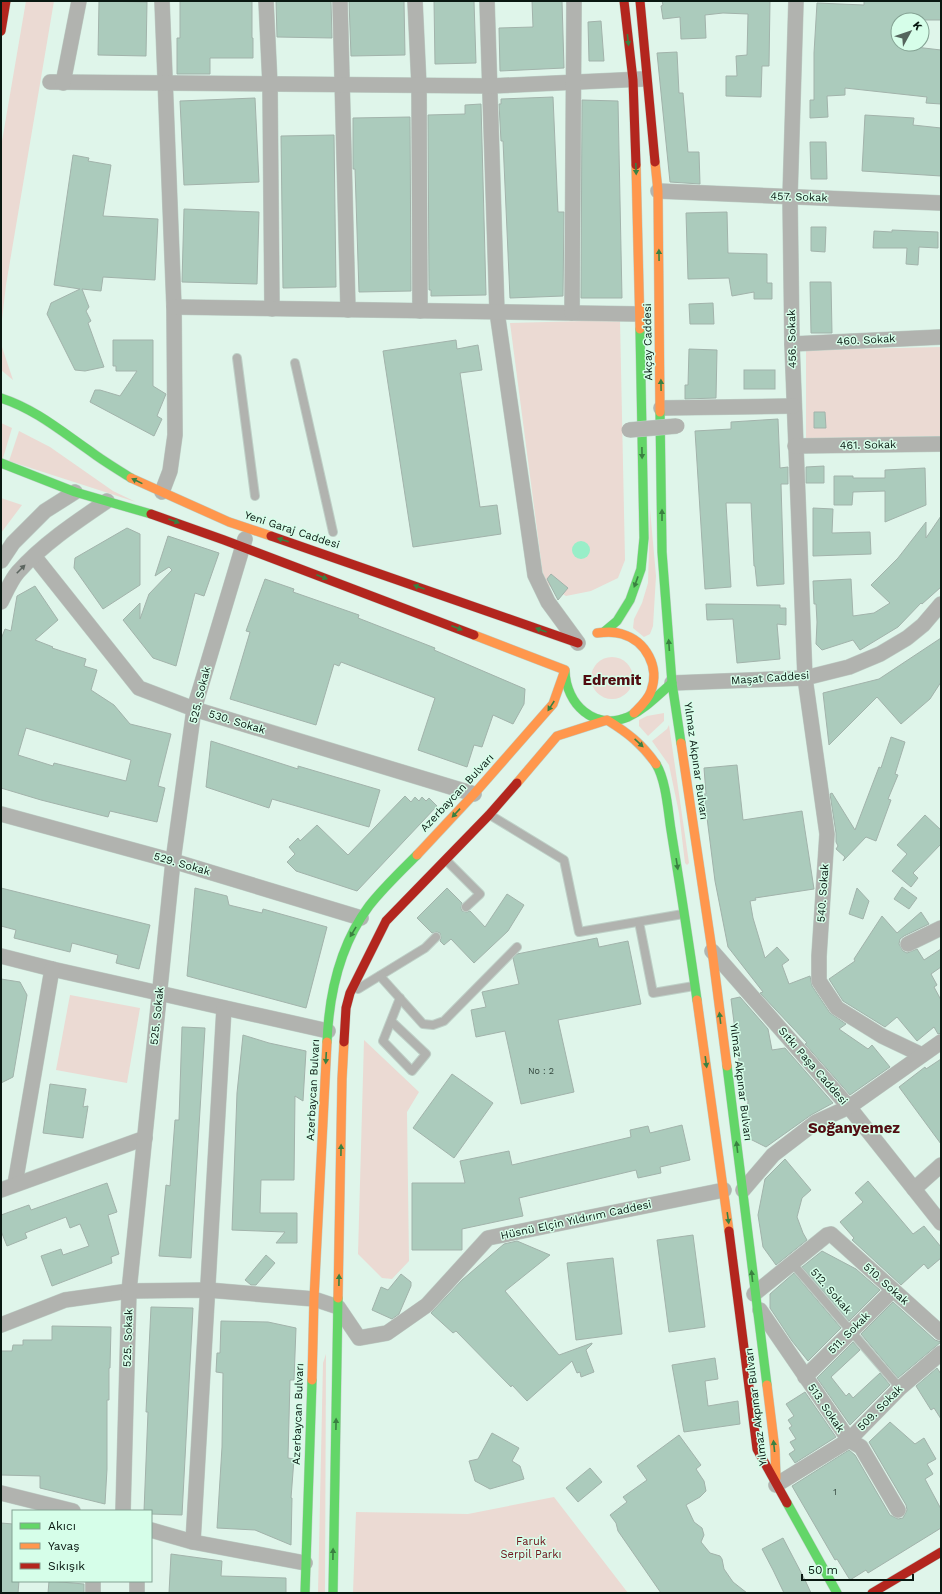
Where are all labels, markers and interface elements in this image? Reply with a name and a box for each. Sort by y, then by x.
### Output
north arrow [890,12,930,52]
text: K [910,19,925,33]
one-way arrow [625,34,632,46]
one-way arrow [633,163,639,176]
street label: 457. Sokak [770,190,828,204]
one-way arrow [656,248,662,261]
street label: Akçay Caddesi [641,303,655,381]
street label: 456. Sokak [785,310,799,368]
street label: 460. Sokak [836,332,896,348]
one-way arrow [658,378,664,391]
street label: 461. Sokak [840,438,896,452]
one-way arrow [639,447,645,460]
one-way arrow [131,478,142,484]
street label: Yeni Garaj Caddesi [243,508,341,552]
one-way arrow [659,508,665,521]
one-way arrow [168,519,180,525]
one-way arrow [276,537,288,543]
one-way arrow [17,564,26,574]
one-way arrow [316,574,328,580]
one-way arrow [633,577,639,589]
one-way arrow [413,583,425,589]
one-way arrow [451,626,463,632]
one-way arrow [535,627,547,633]
one-way arrow [666,639,673,651]
street label: 525. Sokak [187,665,213,725]
street label: Maşat Caddesi [730,669,810,687]
district label: Edremit [583,671,642,689]
one-way arrow [547,701,555,711]
street label: Yılmaz Akpınar Bulvarı [681,701,711,821]
street label: 530. Sokak [207,707,267,737]
one-way arrow [633,738,644,747]
street label: Azerbaycan Bulvarı [418,751,496,835]
one-way arrow [451,808,460,818]
street label: 529. Sokak [152,850,212,878]
one-way arrow [674,858,680,870]
street label: 540. Sokak [814,863,832,923]
one-way arrow [349,926,356,938]
street label: 525. Sokak [147,986,167,1046]
one-way arrow [717,1012,724,1024]
street label: Yılmaz Akpınar Bulvarı [727,1022,755,1142]
street label: Sıtkı Paşa Caddesi [776,1025,850,1108]
street label: Azerbaycan Bulvarı [304,1039,322,1141]
one-way arrow [323,1052,330,1064]
one-way arrow [703,1055,709,1068]
house number: No : 2 [528,1066,554,1076]
district label: Soğanyemez [808,1119,900,1137]
one-way arrow [734,1141,740,1153]
one-way arrow [338,1143,344,1156]
street label: Hüsnü Elçin Yıldırım Caddesi [500,1198,653,1242]
one-way arrow [725,1212,731,1224]
street label: 510. Sokak [861,1260,911,1308]
street label: 512. Sokak [808,1266,854,1316]
one-way arrow [749,1270,755,1282]
one-way arrow [336,1273,342,1286]
street label: 525. Sokak [120,1309,136,1367]
street label: 511. Sokak [825,1309,873,1357]
street label: Yılmaz Akpınar Bulvarı [742,1347,770,1467]
street label: Azerbaycan Bulvarı [290,1363,306,1465]
street label: 513. Sokak [805,1381,847,1435]
street label: 509. Sokak [855,1383,905,1433]
one-way arrow [333,1417,339,1430]
one-way arrow [771,1440,777,1452]
house number: 1 [833,1487,837,1497]
legend [12,1510,152,1582]
text: Akıcı [48,1519,76,1533]
park label: Faruk Serpil Parkı [500,1535,562,1561]
text: Yavaş [48,1539,80,1553]
one-way arrow [330,1547,336,1560]
scale bar [802,1556,913,1582]
text: Sıkışık [48,1559,85,1573]
text: 50 m [808,1563,838,1577]

